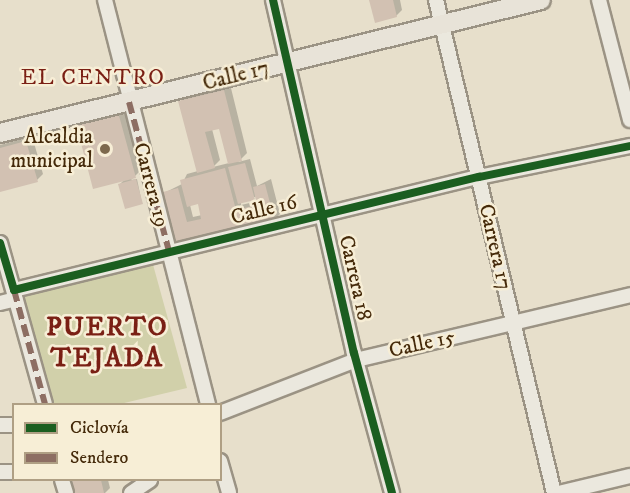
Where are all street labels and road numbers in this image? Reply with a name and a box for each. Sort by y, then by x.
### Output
street label: Calle 17 [200,56,272,96]
street label: Carrera 19 [128,140,174,230]
street label: Calle 16 [228,190,300,230]
street label: Carrera 17 [473,202,517,292]
street label: Carrera 18 [333,233,377,323]
street label: Calle 15 [387,324,457,364]

